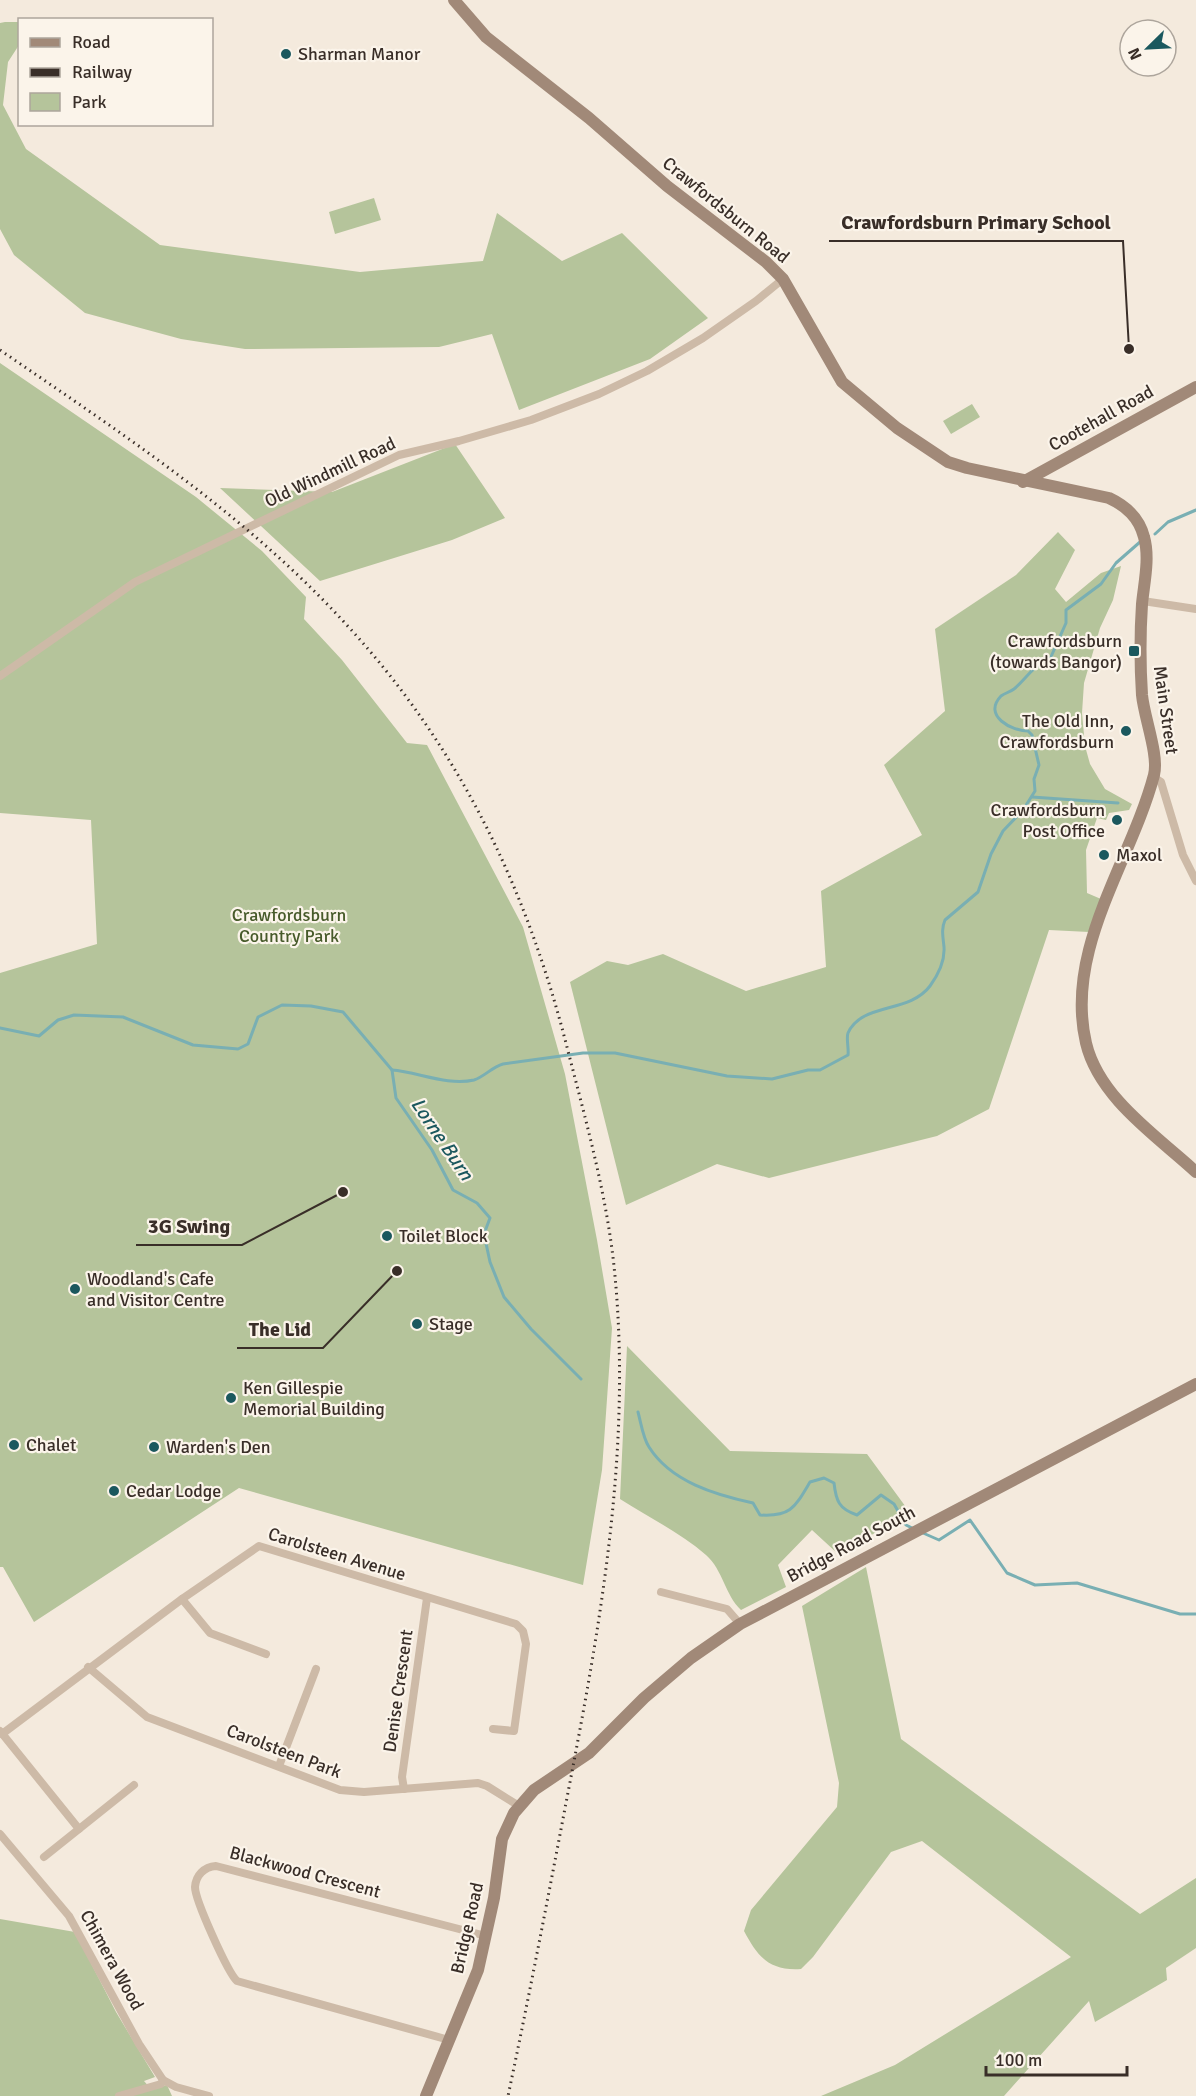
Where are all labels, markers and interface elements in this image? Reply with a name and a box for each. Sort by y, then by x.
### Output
legend [18,18,213,126]
north arrow [1118,18,1178,78]
text: Road [72,31,111,53]
place label: Sharman Manor [298,43,421,65]
text: N [1124,45,1147,63]
marker: Sharman Manor [279,47,293,61]
text: Railway [72,61,133,83]
text: Park [72,91,107,113]
street label: Crawfordsburn Road [658,152,794,268]
callout: Crawfordsburn Primary School [829,203,1123,241]
text: Crawfordsburn Primary School [841,210,1111,235]
street label: Cootehall Road [1045,380,1157,456]
street label: Old Windmill Road [261,432,399,512]
place label: Crawfordsburn (towards Bangor) [990,630,1122,673]
marker: Crawfordsburn (towards Bangor) [1127,644,1141,658]
street label: Main Street [1149,664,1183,756]
place label: The Old Inn, Crawfordsburn [1000,710,1114,753]
marker: The Old Inn, Crawfordsburn [1119,724,1133,738]
place label: Crawfordsburn Post Office [991,799,1105,842]
marker: Crawfordsburn Post Office [1110,813,1124,827]
place label: Maxol [1116,844,1162,866]
marker: Maxol [1097,848,1111,862]
park label: Crawfordsburn Country Park [232,904,346,947]
water label: Lorne Burn [405,1093,479,1186]
callout: 3G Swing [136,1207,242,1245]
text: 3G Swing [148,1214,230,1239]
place label: Toilet Block [399,1225,488,1247]
marker: Toilet Block [380,1229,394,1243]
place label: Woodland's Cafe and Visitor Centre [87,1268,225,1311]
marker: Woodland's Cafe and Visitor Centre [68,1282,82,1296]
callout: The Lid [237,1310,323,1348]
place label: Stage [429,1313,473,1335]
text: The Lid [249,1317,311,1342]
marker: Stage [410,1317,424,1331]
place label: Ken Gillespie Memorial Building [243,1377,385,1420]
marker: Ken Gillespie Memorial Building [224,1391,238,1405]
place label: Chalet [26,1434,76,1456]
place label: Warden's Den [166,1436,271,1458]
marker: Chalet [7,1438,21,1452]
marker: Warden's Den [147,1440,161,1454]
place label: Cedar Lodge [126,1480,221,1502]
marker: Cedar Lodge [107,1484,121,1498]
street label: Bridge Road South [783,1501,919,1587]
street label: Carolsteen Avenue [265,1523,409,1585]
street label: Denise Crescent [378,1628,418,1754]
street label: Carolsteen Park [223,1719,345,1783]
street label: Blackwood Crescent [227,1841,383,1903]
street label: Bridge Road [446,1880,488,1976]
street label: Chimera Wood [75,1906,149,2014]
scale bar [986,2039,1127,2077]
text: 100 m [995,2049,1042,2071]

